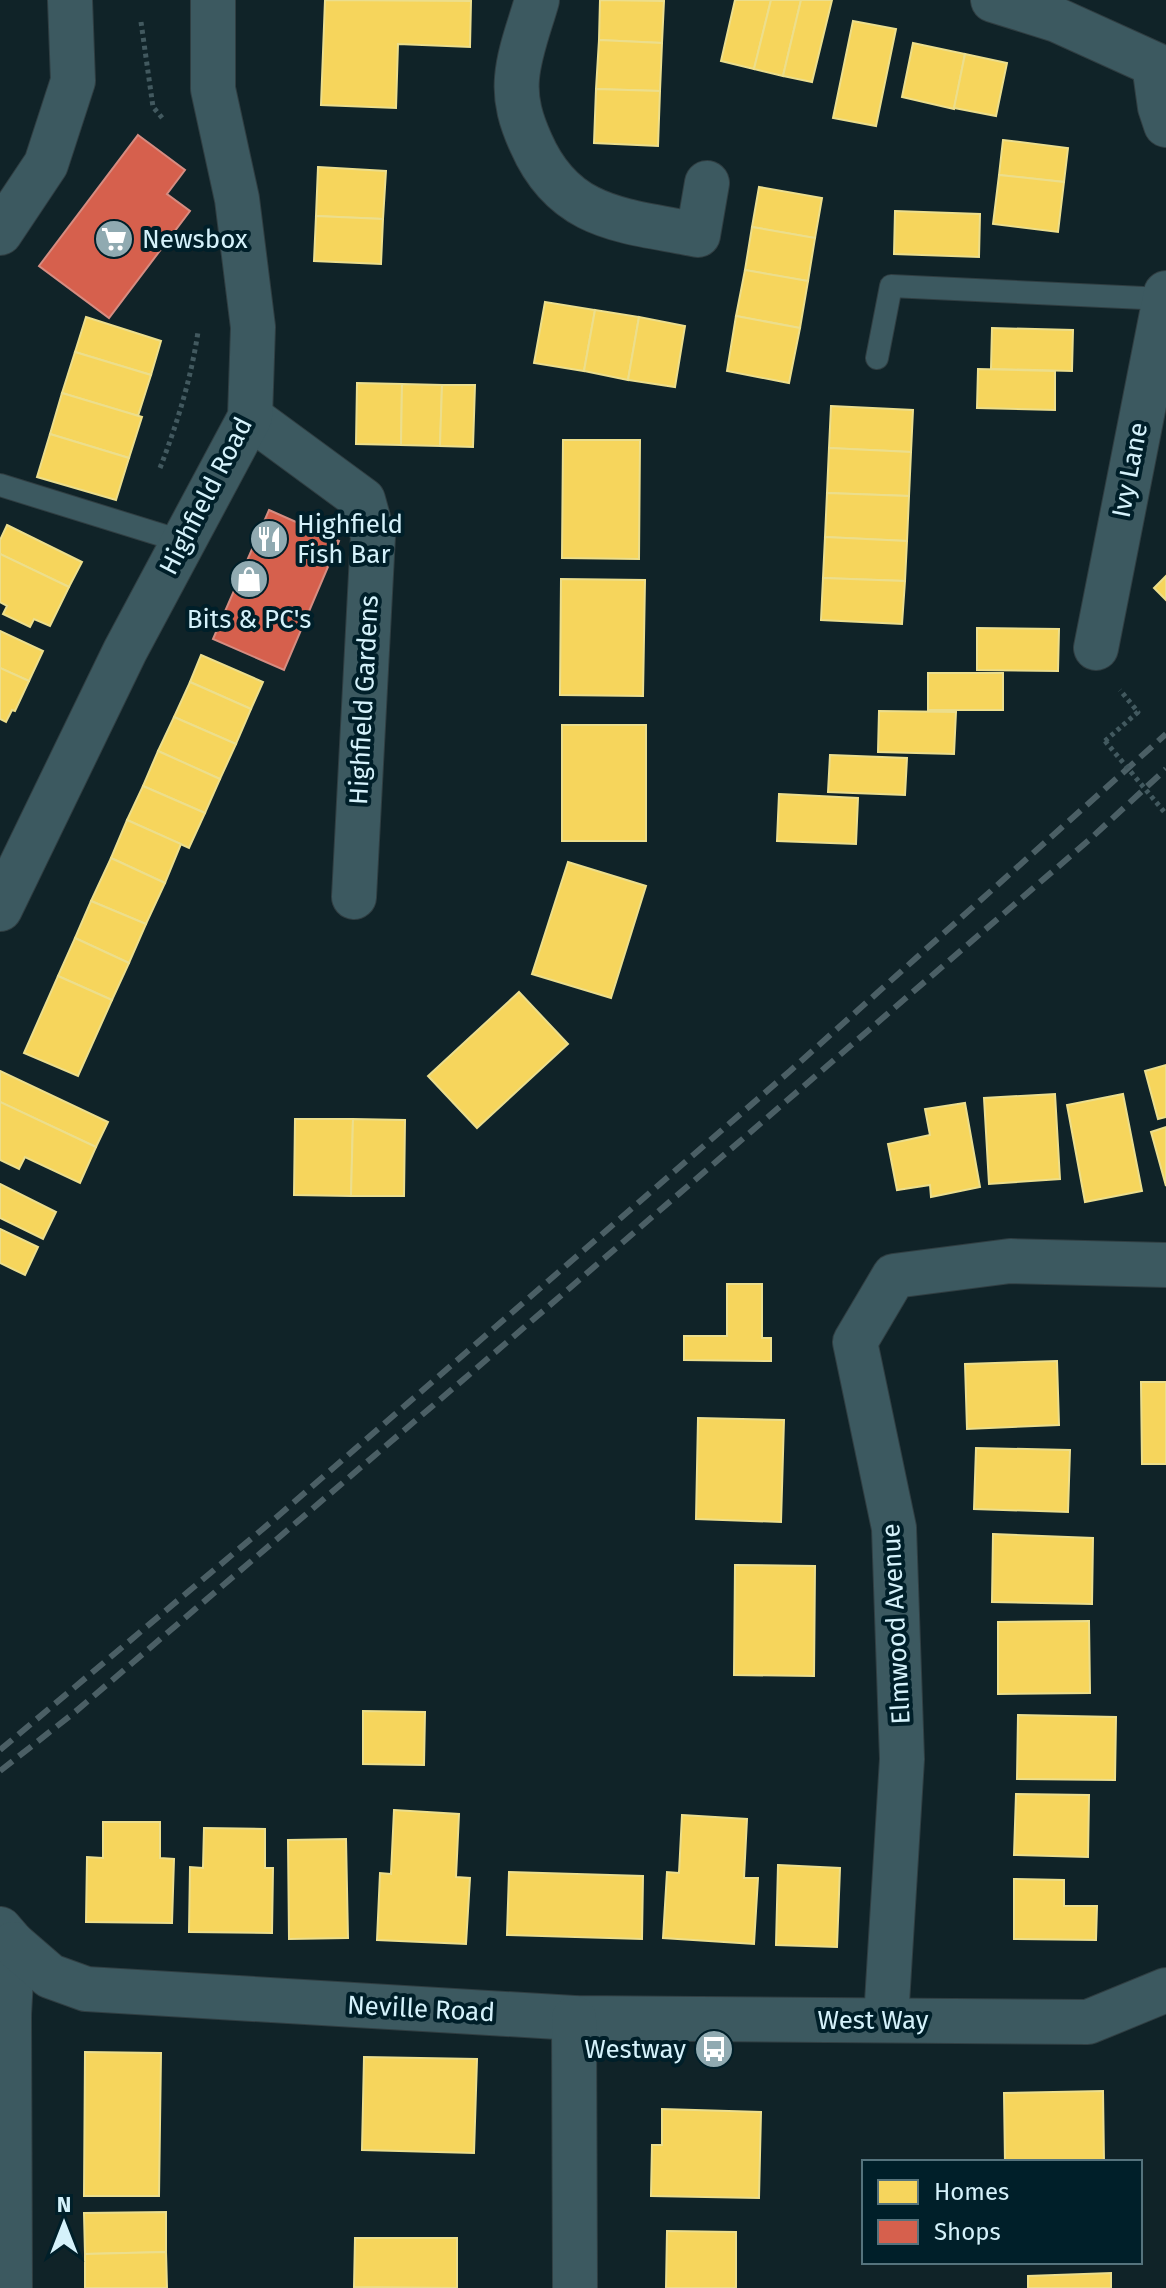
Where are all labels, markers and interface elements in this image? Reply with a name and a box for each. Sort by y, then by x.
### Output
supermarket icon: Newsbox [93,218,135,260]
place label: Newsbox [142,224,248,255]
street label: Highfield Road [153,412,259,580]
street label: Ivy Lane [1106,420,1154,520]
place label: Highfield Fish Bar [297,509,403,570]
restaurant icon: Highfield Fish Bar [248,518,290,560]
shop icon: Bits & PC's [228,558,270,600]
street label: Highfield Gardens [343,594,385,806]
place label: Bits & PC's [187,604,311,635]
street label: Elmwood Avenue [875,1523,917,1725]
street label: Neville Road [346,1990,496,2028]
street label: West Way [817,2005,929,2036]
bus stop icon: Westway [693,2028,735,2070]
place label: Westway [584,2034,686,2065]
legend [862,2160,1142,2264]
text: Homes [934,2178,1009,2206]
north arrow [24,2184,104,2264]
text: N [57,2191,71,2218]
text: Shops [934,2218,1001,2246]

